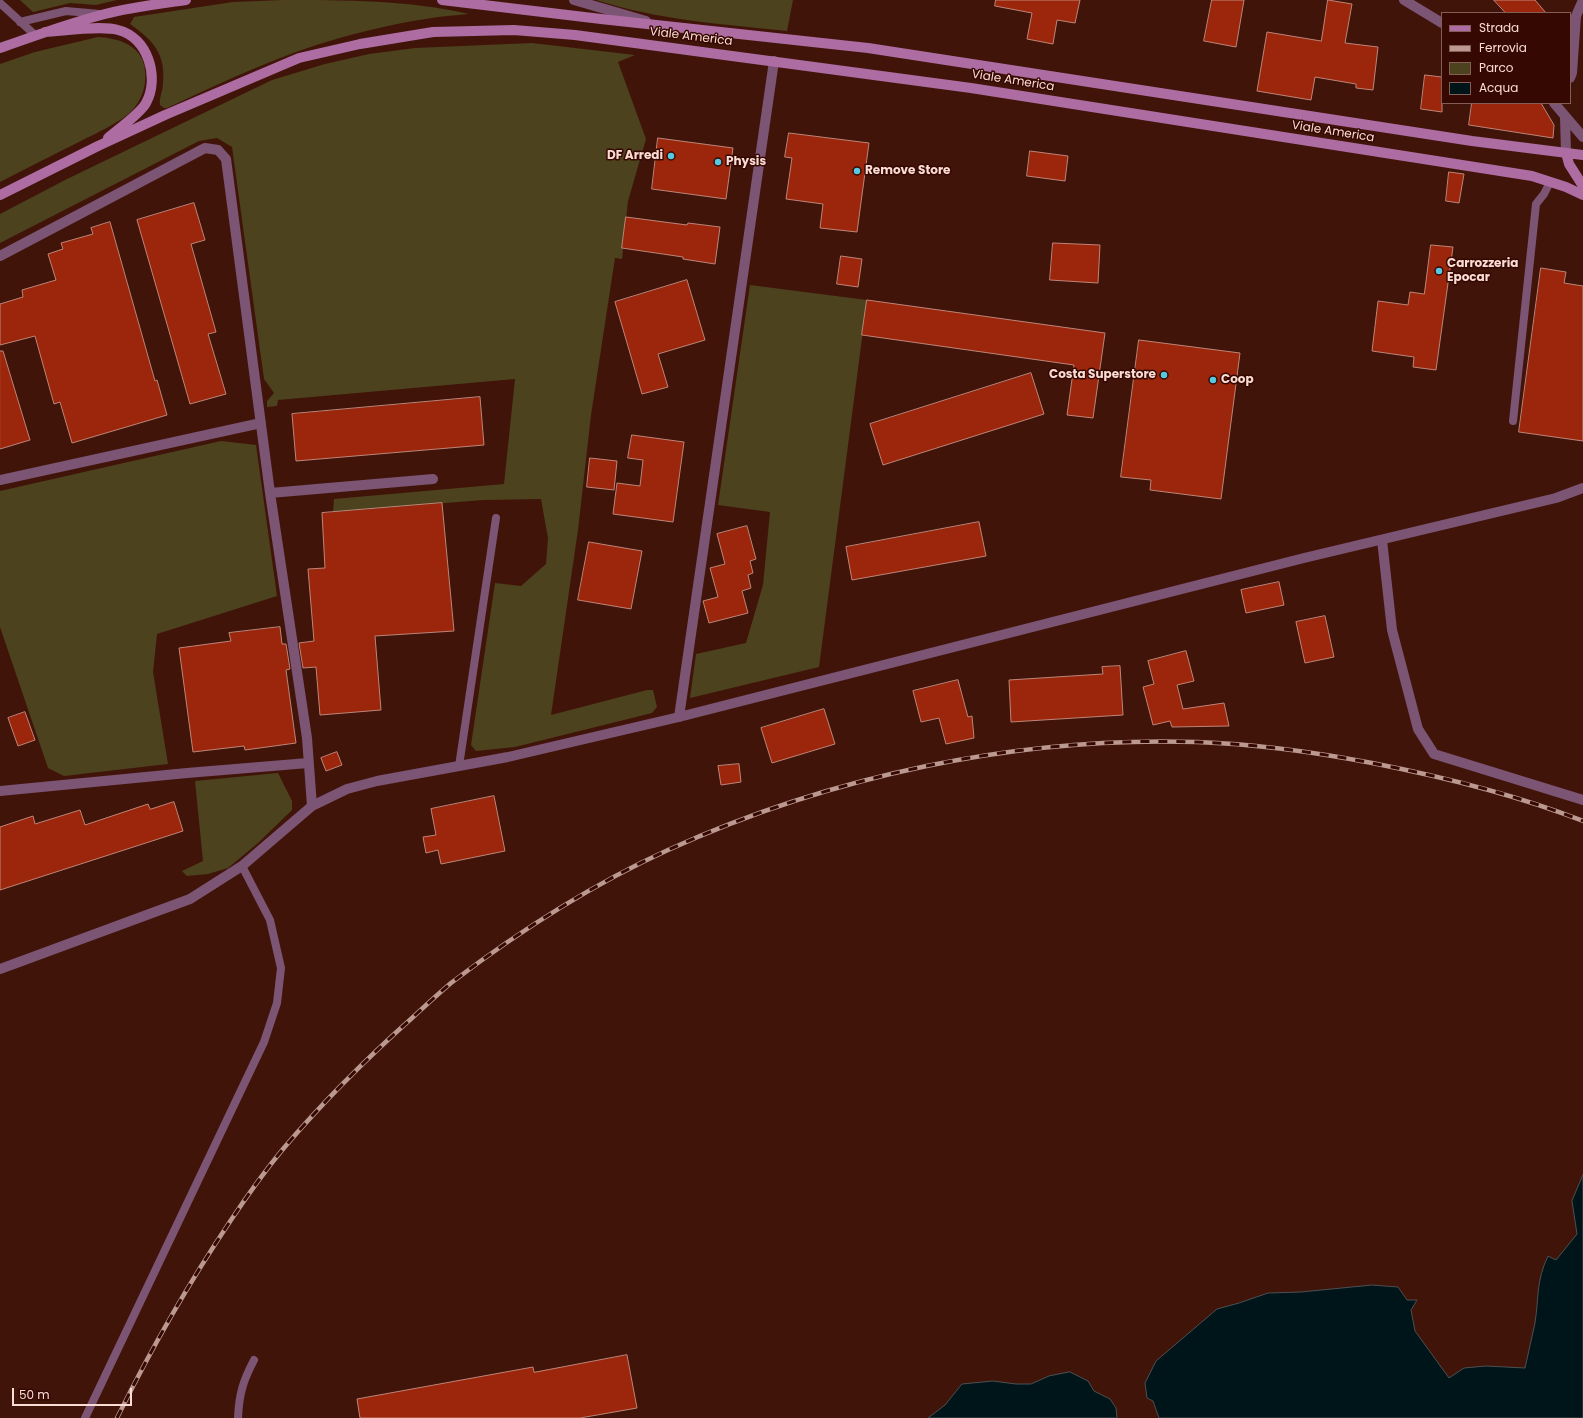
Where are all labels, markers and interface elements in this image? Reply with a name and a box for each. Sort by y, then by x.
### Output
legend [1441,12,1571,104]
text: Strada [1479,19,1519,36]
street label: Viale America [649,25,733,49]
text: Ferrovia [1479,39,1527,56]
text: Parco [1479,59,1514,76]
street label: Viale America [971,67,1055,95]
text: Acqua [1479,79,1518,96]
street label: Viale America [1291,118,1375,146]
place label: DF Arredi [607,149,663,163]
marker: DF Arredi [666,151,676,161]
place label: Physis [726,155,766,169]
marker: Physis [713,157,723,167]
place label: Remove Store [865,164,950,178]
marker: Remove Store [852,166,862,176]
place label: Carrozzeria Epocar [1447,257,1518,285]
marker: Carrozzeria Epocar [1434,266,1444,276]
place label: Costa Superstore [1049,368,1156,382]
marker: Costa Superstore [1159,370,1169,380]
place label: Coop [1221,373,1254,387]
marker: Coop [1208,375,1218,385]
scale bar [14,1380,134,1406]
text: 50 m [19,1386,50,1403]

